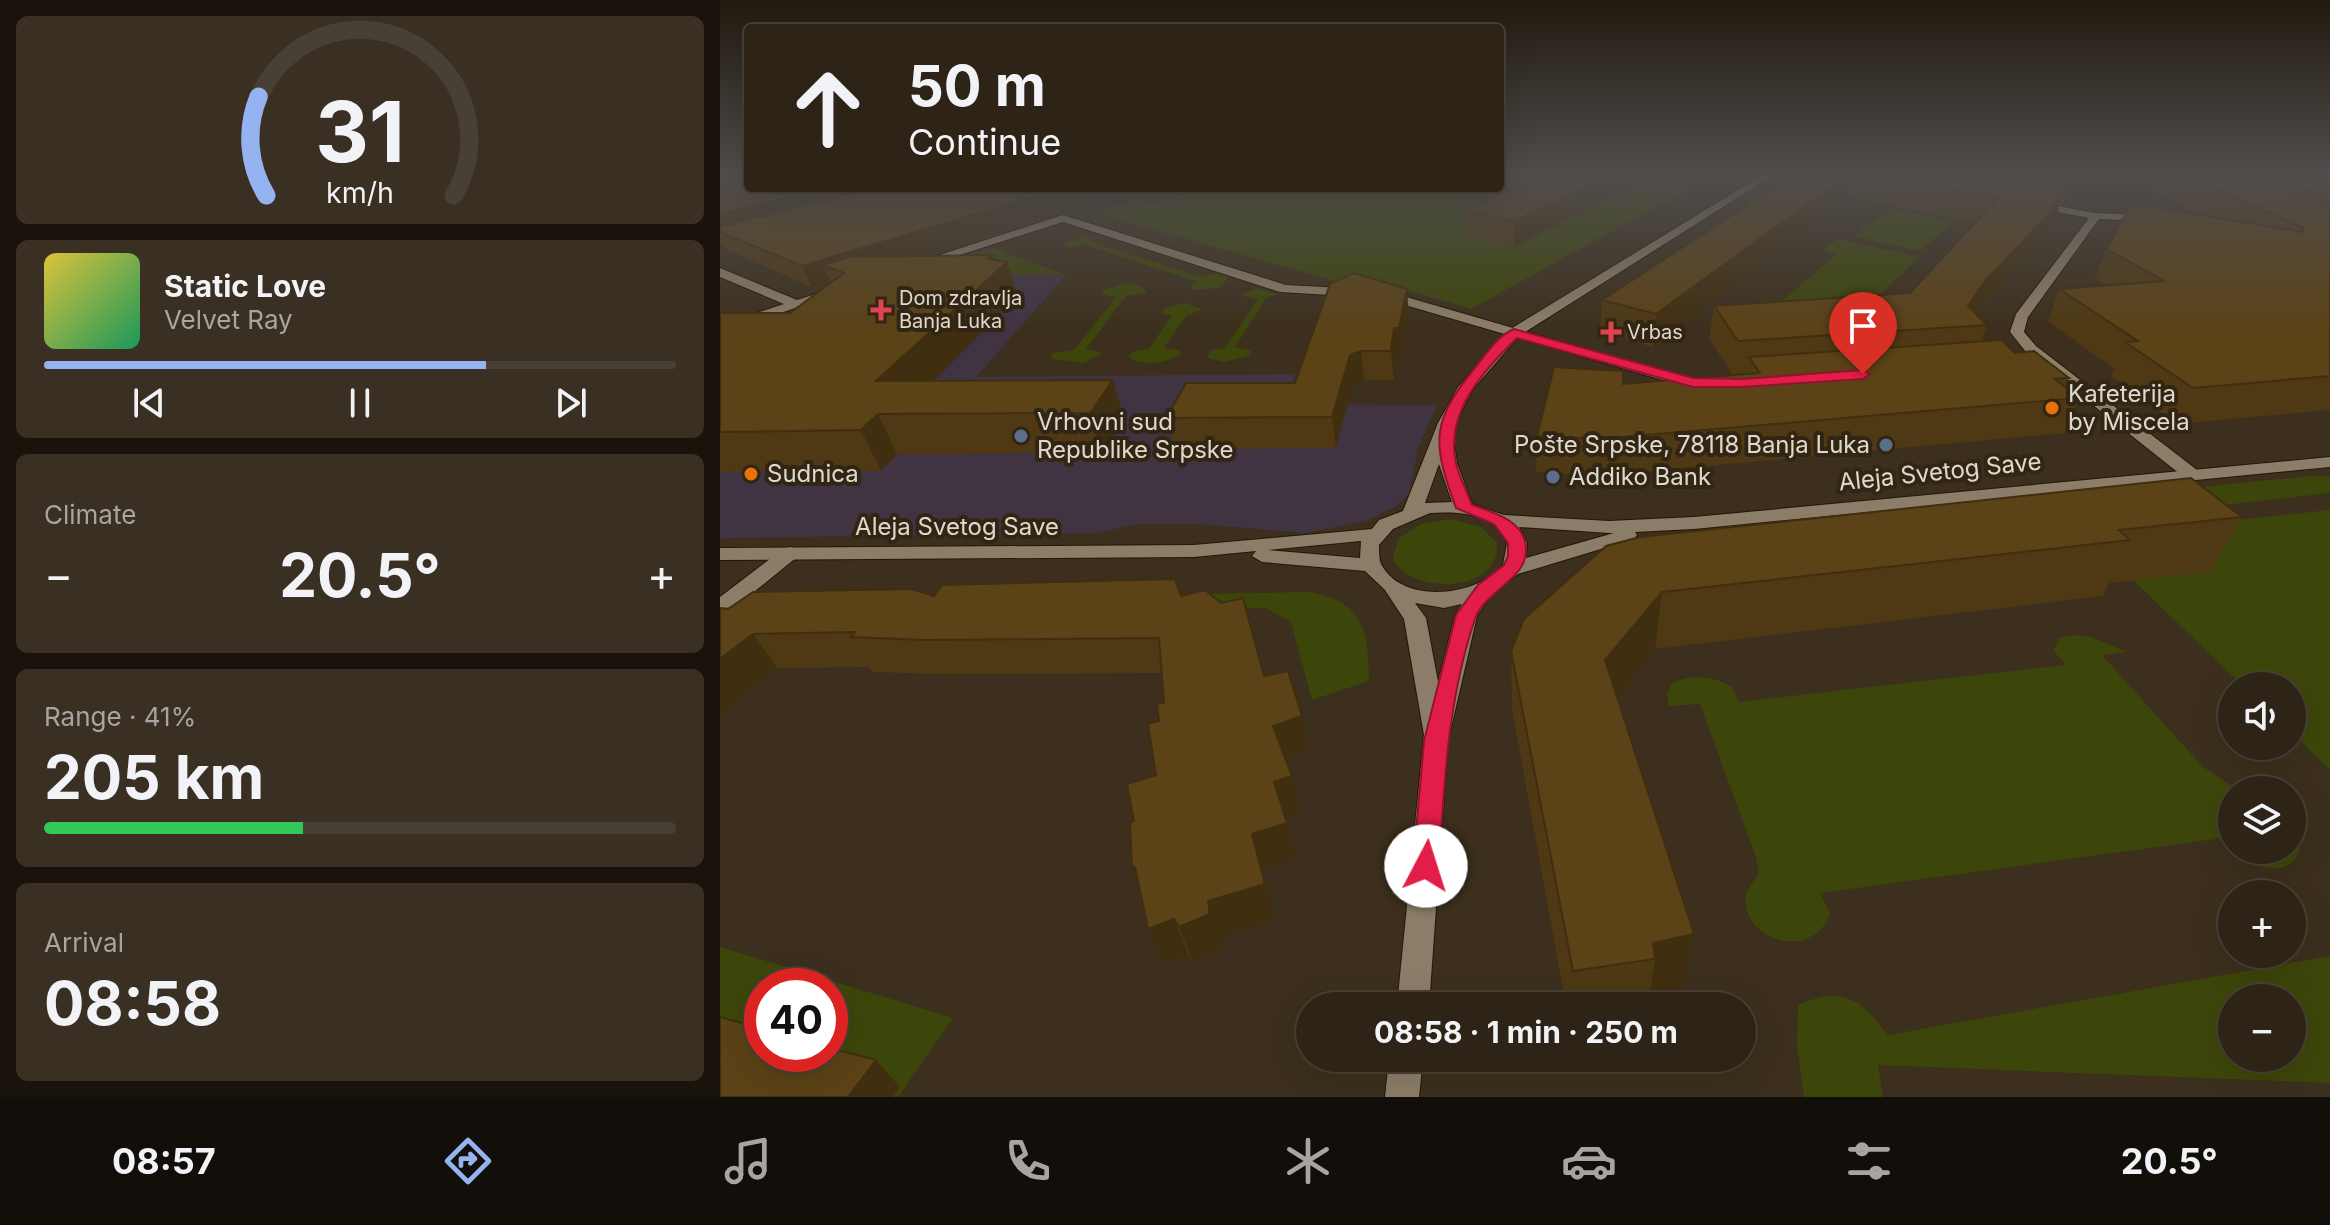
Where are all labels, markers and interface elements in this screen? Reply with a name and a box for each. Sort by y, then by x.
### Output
text: 50 m [908,52,1046,120]
icon: ahead [776,56,880,160]
text: 31 [315,81,405,182]
text: Continue [908,120,1061,164]
text: km/h [326,175,394,210]
text: Static Love [164,268,326,304]
place label: Dom zdravlja Banja Luka [899,286,1022,333]
pin [1829,292,1897,374]
marker: Dom zdravlja Banja Luka [870,299,892,321]
text: Velvet Ray [164,304,293,335]
icon: arrive [1841,304,1885,348]
place label: Vrbas [1627,320,1683,344]
marker: Vrbas [1602,323,1620,341]
place label: Kafeterija by Miscela [2068,379,2190,436]
icon: previous [127,381,171,425]
icon: pause [338,381,382,425]
icon: next [549,381,593,425]
marker: Kafeterija by Miscela [2043,399,2061,417]
place label: Vrhovni sud Republike Srpske [1037,407,1233,464]
marker: Vrhovni sud Republike Srpske [1012,427,1030,445]
place label: Pošte Srpske, 78118 Banja Luka [1514,430,1870,459]
marker: Pošte Srpske, 78118 Banja Luka [1877,436,1895,454]
street label: Aleja Svetog Save [1837,446,2043,497]
place label: Sudnica [767,459,859,488]
place label: Addiko Bank [1569,462,1711,491]
marker: Sudnica [742,465,760,483]
marker: Addiko Bank [1544,468,1562,486]
text: Climate [44,499,136,530]
street label: Aleja Svetog Save [855,512,1059,541]
text: 20.5° [279,539,441,611]
text: − [44,548,73,602]
text: + [647,548,676,602]
map controls [2218,672,2306,1072]
button: sound [2218,672,2306,760]
text: Range · 41% [44,701,196,732]
text: 205 km [44,741,264,813]
button: layers [2218,776,2306,864]
position arrow [1384,824,1468,908]
button: + [2218,880,2306,968]
text: Arrival [44,927,124,958]
text: 08:58 [44,967,221,1039]
speed limit sign: 40 [744,968,848,1072]
button: − [2218,984,2306,1072]
text: 08:58 · 1 min · 250 m [1374,1014,1678,1050]
icon: directions [440,1133,496,1189]
icon: music [720,1133,776,1189]
icon: phone [1000,1133,1056,1189]
icon: climate [1280,1133,1336,1189]
icon: car [1561,1133,1617,1189]
icon: filters [1841,1133,1897,1189]
text: 08:57 [112,1139,216,1183]
text: 20.5° [2121,1139,2218,1183]

